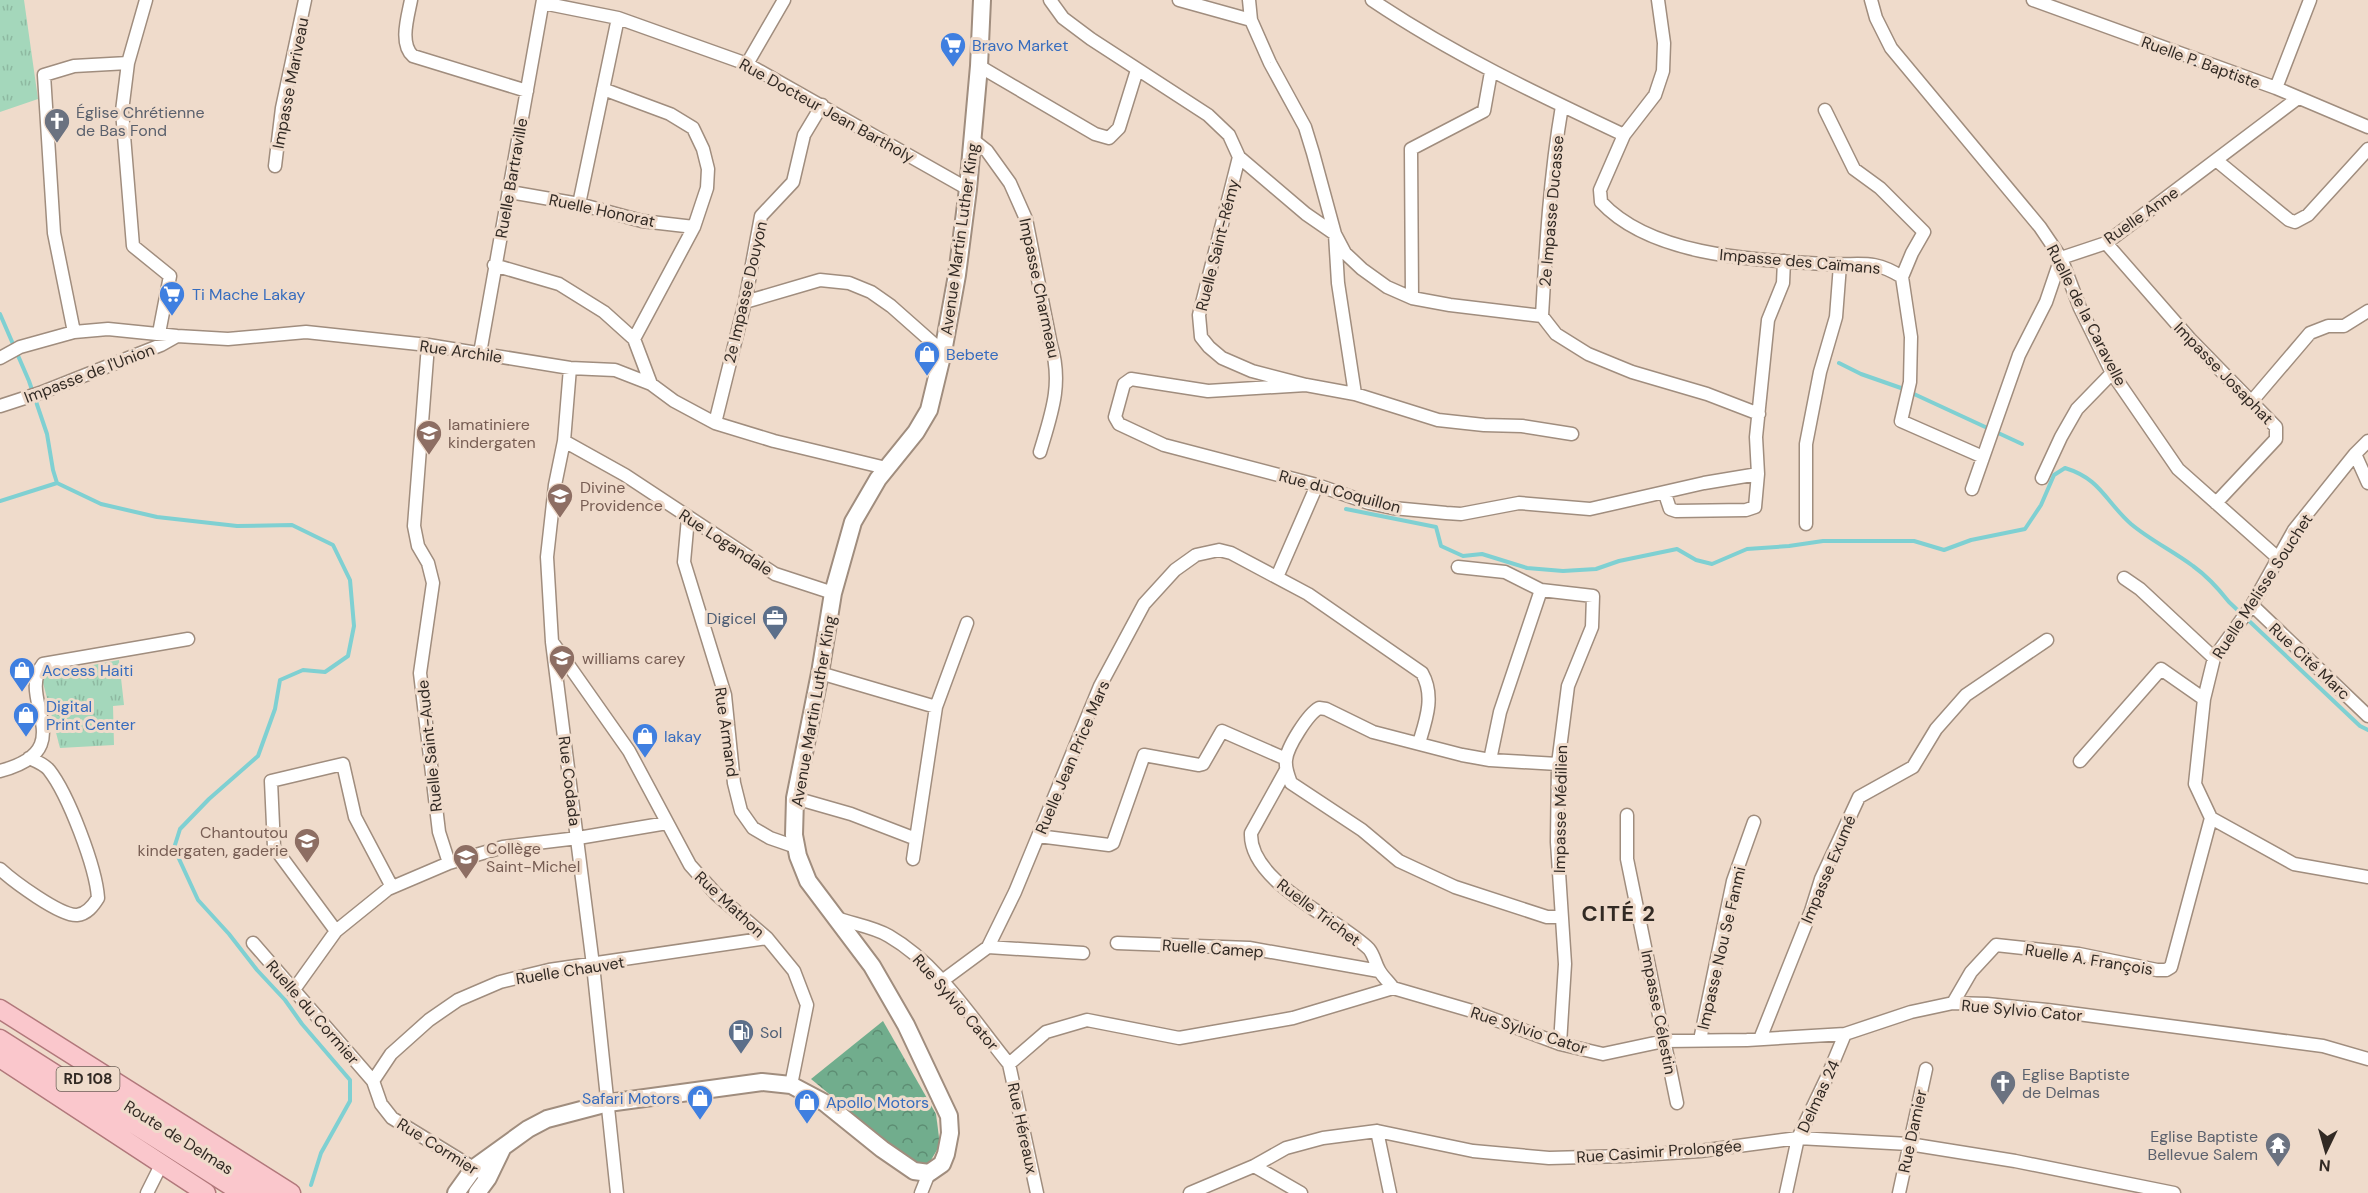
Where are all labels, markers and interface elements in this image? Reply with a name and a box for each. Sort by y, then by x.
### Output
street label: Impasse Mariveau [267,16,313,150]
supermarket icon: Bravo Market [938,30,968,68]
street label: Ruelle P. Baptiste [2139,31,2263,94]
place label: Bravo Market [972,35,1068,56]
street label: Rue Docteur Jean Bartholy [736,54,918,167]
place label: Église Chrétienne de Bas Fond [76,102,205,141]
church icon: Église Chrétienne de Bas Fond [42,106,72,144]
street label: Ruelle Bartraville [491,116,532,240]
street label: 2e Impasse Ducasse [1534,135,1569,287]
street label: Avenue Martin Luther King [936,142,983,337]
street label: Ruelle Saint-Rémy [1191,177,1244,313]
street label: Ruelle Anne [2100,182,2183,249]
street label: Ruelle Honorat [547,189,657,232]
street label: Impasse Charmeau [1014,216,1065,360]
street label: 2e Impasse Douyon [719,219,772,365]
street label: Ruelle de la Caravelle [2042,241,2131,389]
street label: Impasse des Caïmans [1719,244,1881,279]
supermarket icon: Ti Mache Lakay [157,279,187,317]
place label: Ti Mache Lakay [192,284,306,305]
street label: Impasse Josaphat [2169,318,2278,429]
street label: Rue Archile [418,335,504,368]
street label: Impasse de l'Union [21,339,157,408]
shop icon: Bebete [912,339,942,377]
place label: Bebete [946,344,999,365]
place label: lamatiniere kindergaten [448,414,536,453]
school or university icon: lamatiniere kindergaten [414,418,444,456]
street label: Rue du Coquillon [1277,465,1403,518]
place label: Divine Providence [580,477,663,516]
school or university icon: Divine Providence [545,481,575,519]
street label: Rue Logandale [675,504,777,580]
street label: Ruelle Melisse Souchet [2208,510,2317,663]
office icon: Digicel [760,603,790,641]
place label: Digicel [707,608,756,629]
street label: Avenue Martin Luther King [786,614,841,808]
street label: Rue Cité Marc [2265,618,2355,704]
school or university icon: williams carey [547,643,577,681]
place label: williams carey [582,648,686,669]
shop icon: Access Haiti [7,655,37,693]
place label: Access Haiti [42,660,133,681]
street label: Ruelle Jean Price Mars [1031,677,1114,837]
street label: Ruelle Saint-Aude [412,679,447,813]
street label: Rue Armand [710,686,743,778]
place label: Digital Print Center [46,696,136,735]
shop icon: Digital Print Center [11,700,41,738]
shop icon: lakay [630,721,660,759]
place label: lakay [664,726,702,747]
street label: Rue Codada [554,735,585,827]
street label: Impasse Médilien [1549,745,1572,873]
street label: Impasse Exumé [1796,812,1861,927]
place label: Chantoutou kindergaten, gaderie [138,822,288,861]
school or university icon: Chantoutou kindergaten, gaderie [292,826,322,864]
place label: Collège Saint-Michel [486,838,580,877]
school or university icon: Collège Saint-Michel [451,842,481,880]
street label: Impasse Nou Se Fanmi [1693,865,1750,1032]
street label: Rue Mathon [690,867,769,942]
street label: Ruelle Trichet [1273,874,1365,951]
district label: CITÉ 2 [1581,899,1657,928]
street label: Ruelle Camep [1161,934,1264,963]
street label: Ruelle A. François [2023,939,2154,980]
street label: Impasse Célestin [1636,948,1681,1076]
street label: Rue Sylvio Cator [908,950,1003,1055]
street label: Ruelle Chauvet [514,952,626,989]
street label: Ruelle du Cormier [262,956,364,1069]
street label: Rue Sylvio Cator [1961,995,2083,1026]
street label: Rue Sylvio Cator [1468,1002,1590,1059]
fuel station icon: Sol [726,1017,756,1055]
place label: Sol [760,1022,782,1043]
street label: Delmas 24 [1793,1056,1844,1136]
place label: Eglise Baptiste de Delmas [2022,1064,2130,1103]
road number: RD 108 [56,1067,119,1091]
church icon: Eglise Baptiste de Delmas [1988,1068,2018,1106]
street label: Rue Héreaux [1003,1081,1042,1176]
shop icon: Safari Motors [685,1083,715,1121]
shop icon: Apollo Motors [792,1087,822,1125]
street label: Rue Damier [1893,1087,1932,1175]
place label: Safari Motors [582,1088,680,1109]
place label: Apollo Motors [826,1092,929,1113]
street label: Route de Delmas [120,1095,237,1179]
street label: Rue Cormier [393,1113,482,1180]
north arrow [2296,1121,2356,1181]
place label: Eglise Baptiste Bellevue Salem [2148,1126,2258,1165]
temple icon: Eglise Baptiste Bellevue Salem [2263,1130,2293,1168]
street label: Rue Casimir Prolongée [1576,1135,1742,1168]
text: N [2318,1154,2331,1176]

